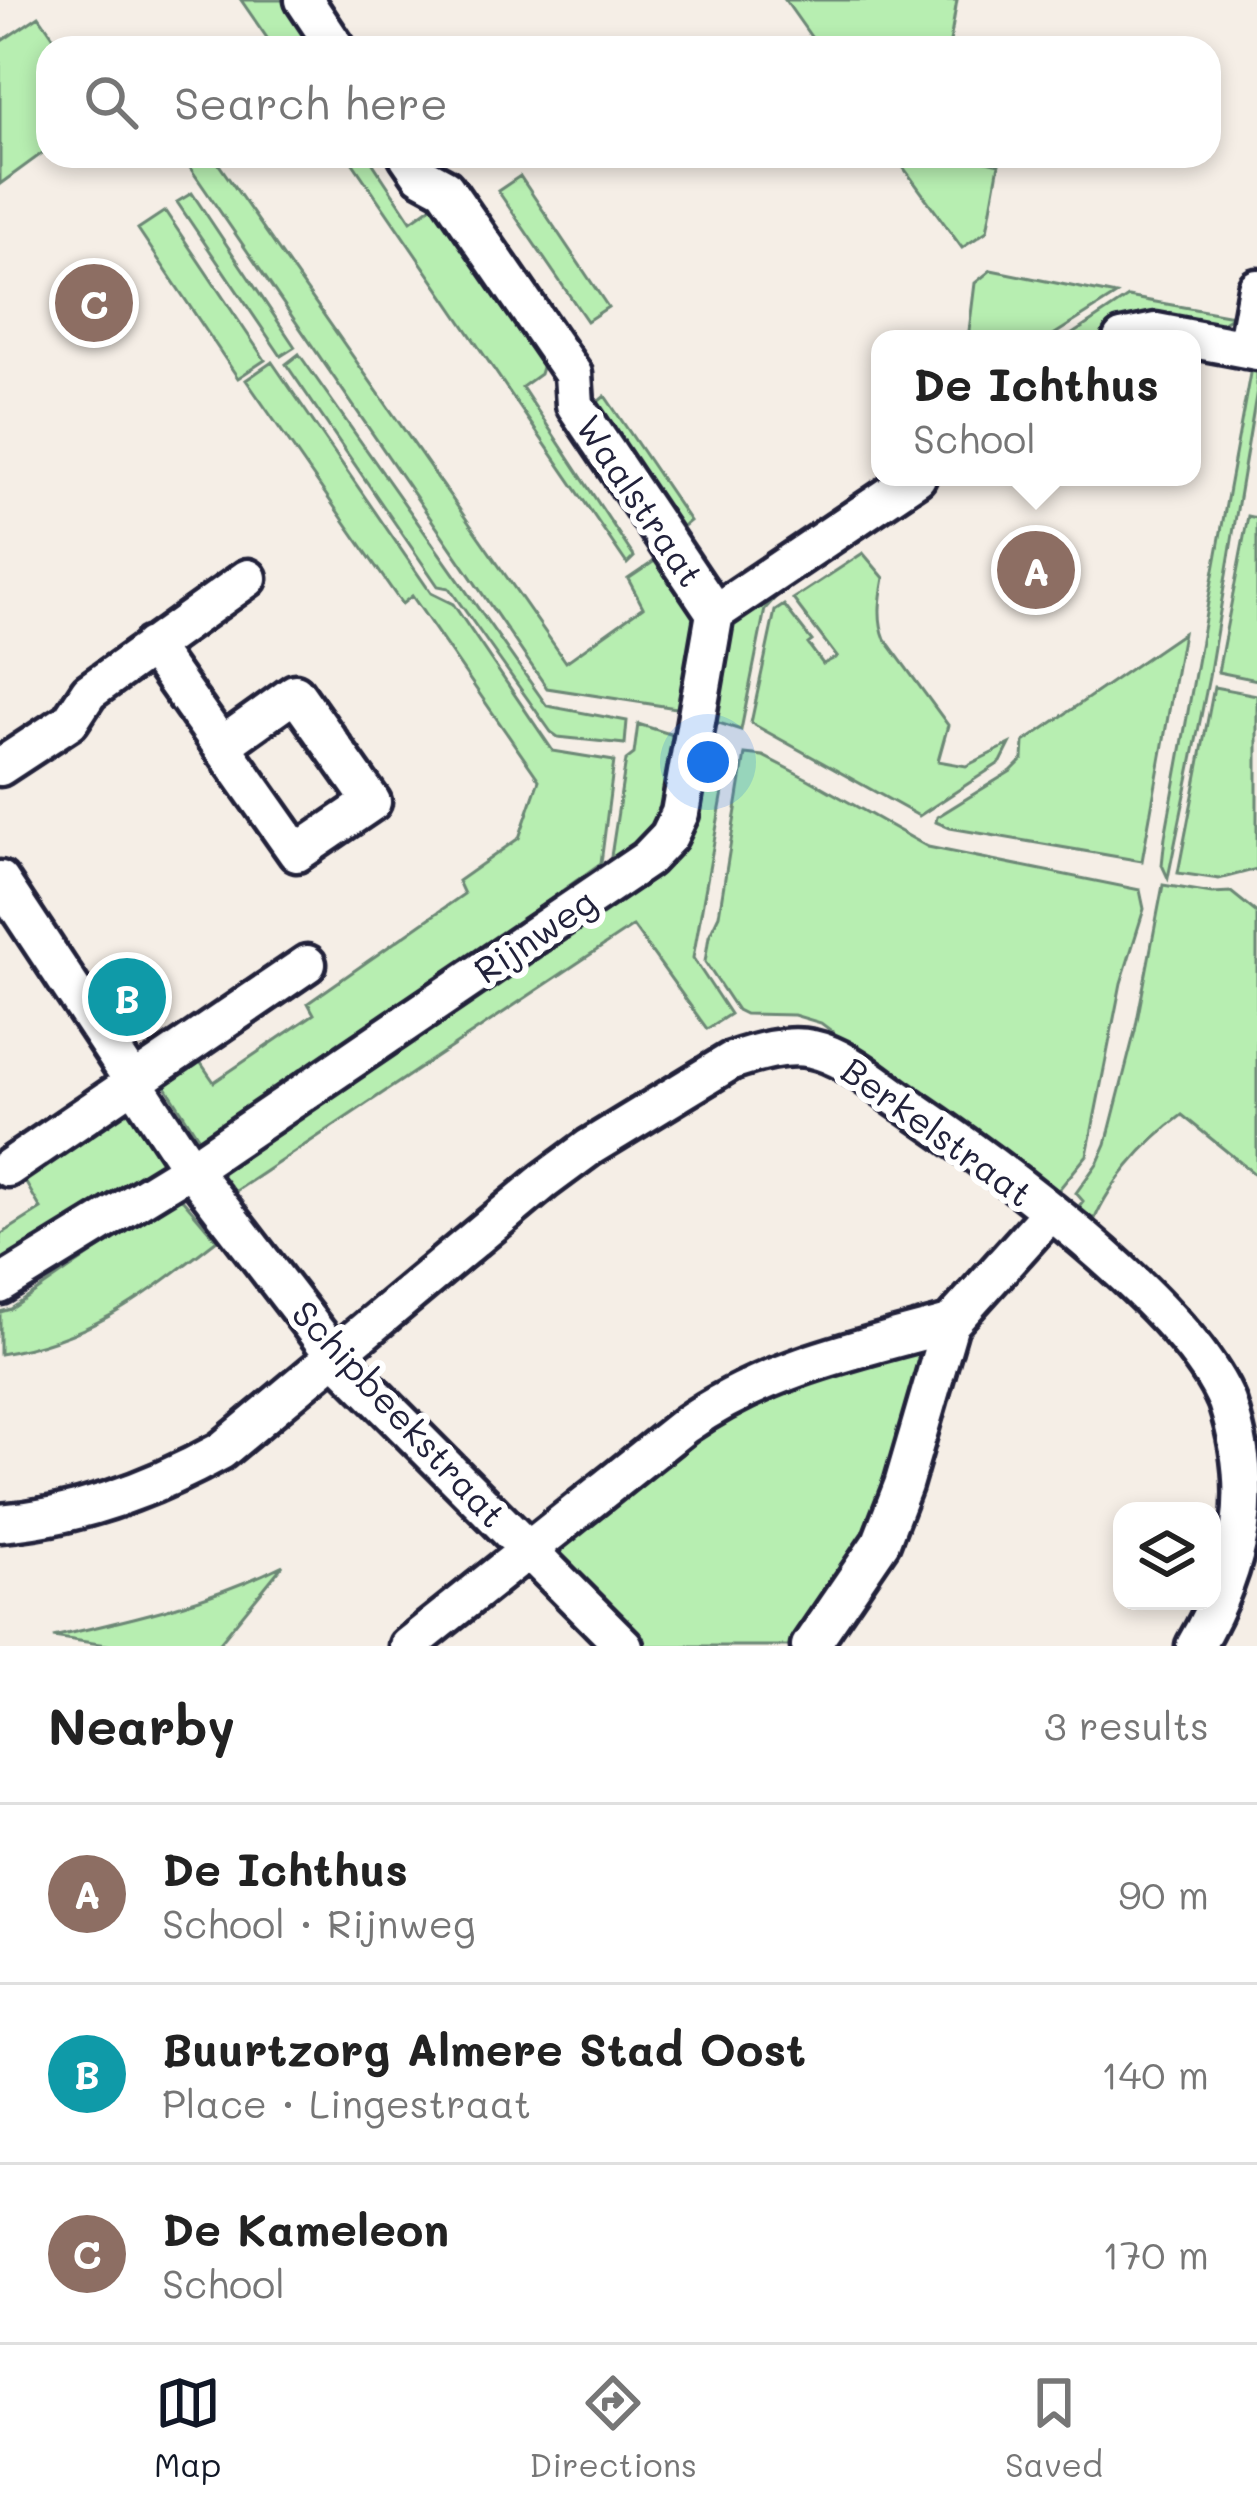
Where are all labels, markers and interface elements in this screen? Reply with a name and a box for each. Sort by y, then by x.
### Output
search box [36,36,1221,168]
icon: search [78,69,144,135]
text: Search here [174,73,448,131]
pin: C [55,258,133,348]
popup [871,330,1201,486]
text: De Ichthus [913,354,1159,412]
street label: Waalstraat [567,405,716,595]
text: School [913,412,1036,463]
pin: A [997,525,1075,615]
your location [678,732,738,792]
street label: Rijnweg [464,877,604,993]
pin: B [88,952,166,1042]
street label: Berkelstraat [833,1046,1043,1216]
street label: Schipbeekstraat [283,1290,517,1536]
map controls [1113,1502,1221,1610]
button: layers [1113,1502,1221,1610]
text: Nearby [48,1691,235,1758]
text: 3 results [1044,1699,1209,1750]
text: De Ichthus [162,1839,408,1897]
text: A [73,1868,101,1919]
text: 90 m [1118,1868,1209,1919]
text: School · Rijnweg [162,1897,476,1948]
text: Buurtzorg Almere Stad Oost [162,2019,806,2077]
text: B [74,2048,100,2099]
text: 140 m [1101,2048,1209,2099]
text: Place · Lingestraat [162,2077,531,2128]
text: De Kameleon [162,2199,449,2257]
text: C [73,2228,101,2279]
text: 170 m [1102,2228,1209,2279]
text: School [162,2257,285,2308]
tab: Map [154,2370,221,2485]
tab: Directions [529,2370,697,2485]
tab: Saved [1005,2370,1103,2485]

